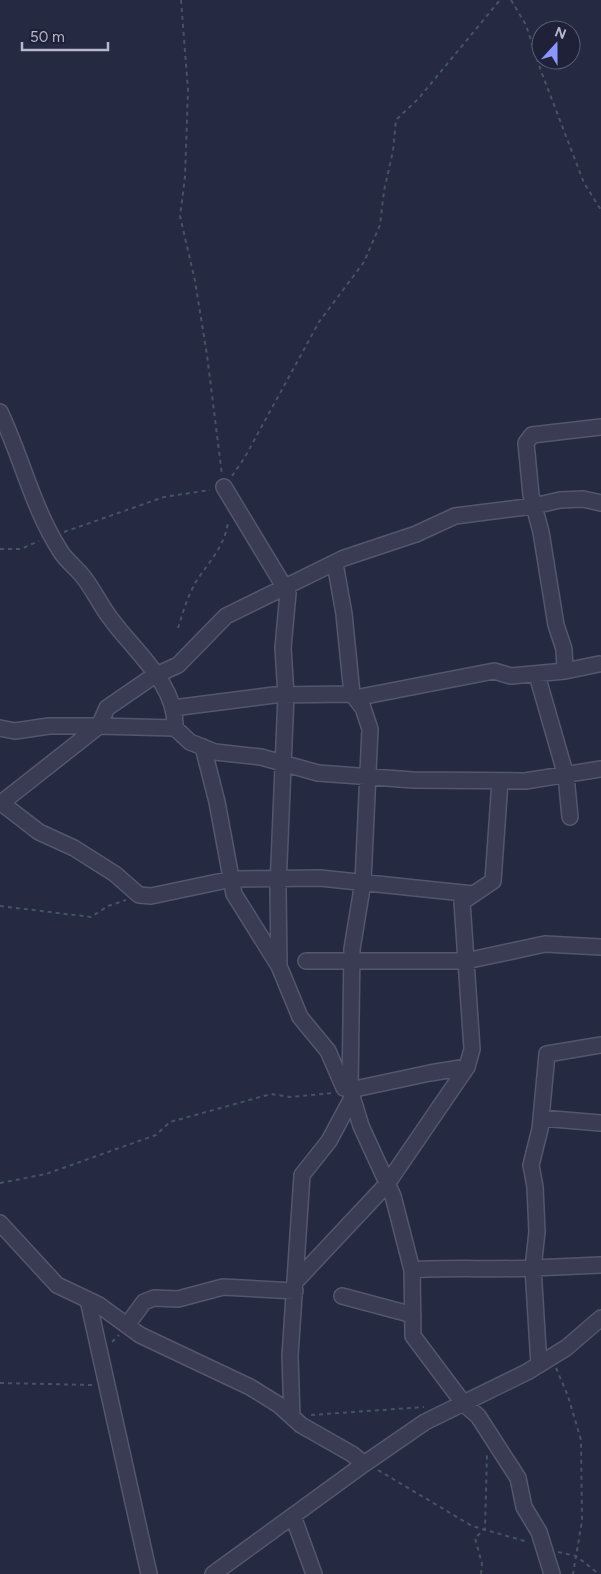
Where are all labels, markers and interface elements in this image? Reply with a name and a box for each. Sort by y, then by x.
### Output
scale bar [22,20,109,52]
north arrow [531,20,581,70]
text: N [552,23,569,43]
text: 50 m [30,28,65,46]

